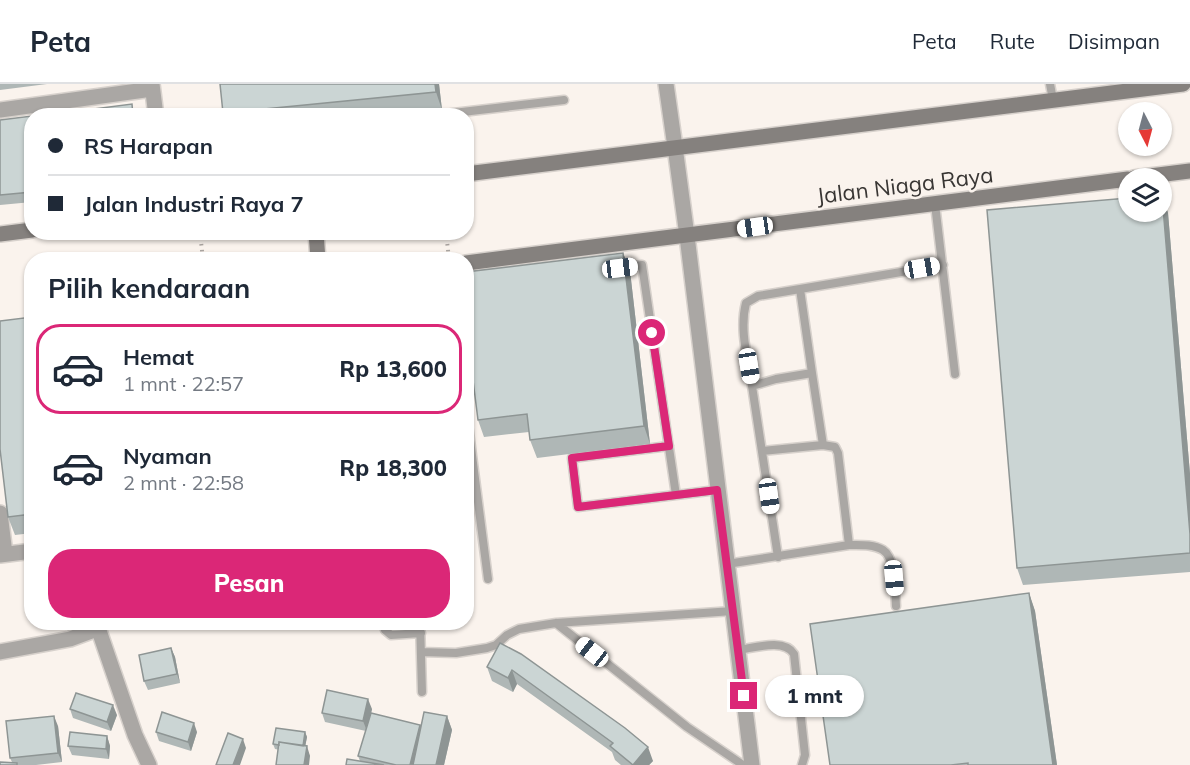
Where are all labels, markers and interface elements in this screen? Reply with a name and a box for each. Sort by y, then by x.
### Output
text: Peta [30,24,91,59]
text: Peta [912,28,957,54]
text: Rute [990,28,1035,54]
text: Disimpan [1068,28,1160,54]
north arrow [1118,102,1172,156]
map controls [1118,102,1172,222]
text: RS Harapan [84,132,213,160]
street label: Jalan Niaga Raya [815,160,995,210]
button: layers [1118,168,1172,222]
text: Jalan Industri Raya 7 [84,190,304,218]
car [736,216,774,238]
car [903,256,941,280]
car [601,257,639,279]
text: Pilih kendaraan [48,271,250,305]
route start [638,319,665,346]
icon: car [51,342,105,396]
text: Hemat [123,343,194,371]
car [737,347,761,385]
text: Rp 13,600 [340,355,447,383]
text: 1 mnt · 22:57 [123,371,244,396]
icon: car [51,441,105,495]
text: Nyaman [123,442,212,470]
text: Rp 18,300 [340,454,447,482]
text: 2 mnt · 22:58 [123,470,244,495]
car [758,477,780,515]
button: Pesan [48,549,450,618]
car [883,559,905,597]
car [572,634,612,670]
callout: 1 mnt [765,675,864,717]
route end [730,682,757,709]
text: 1 mnt [786,683,843,708]

